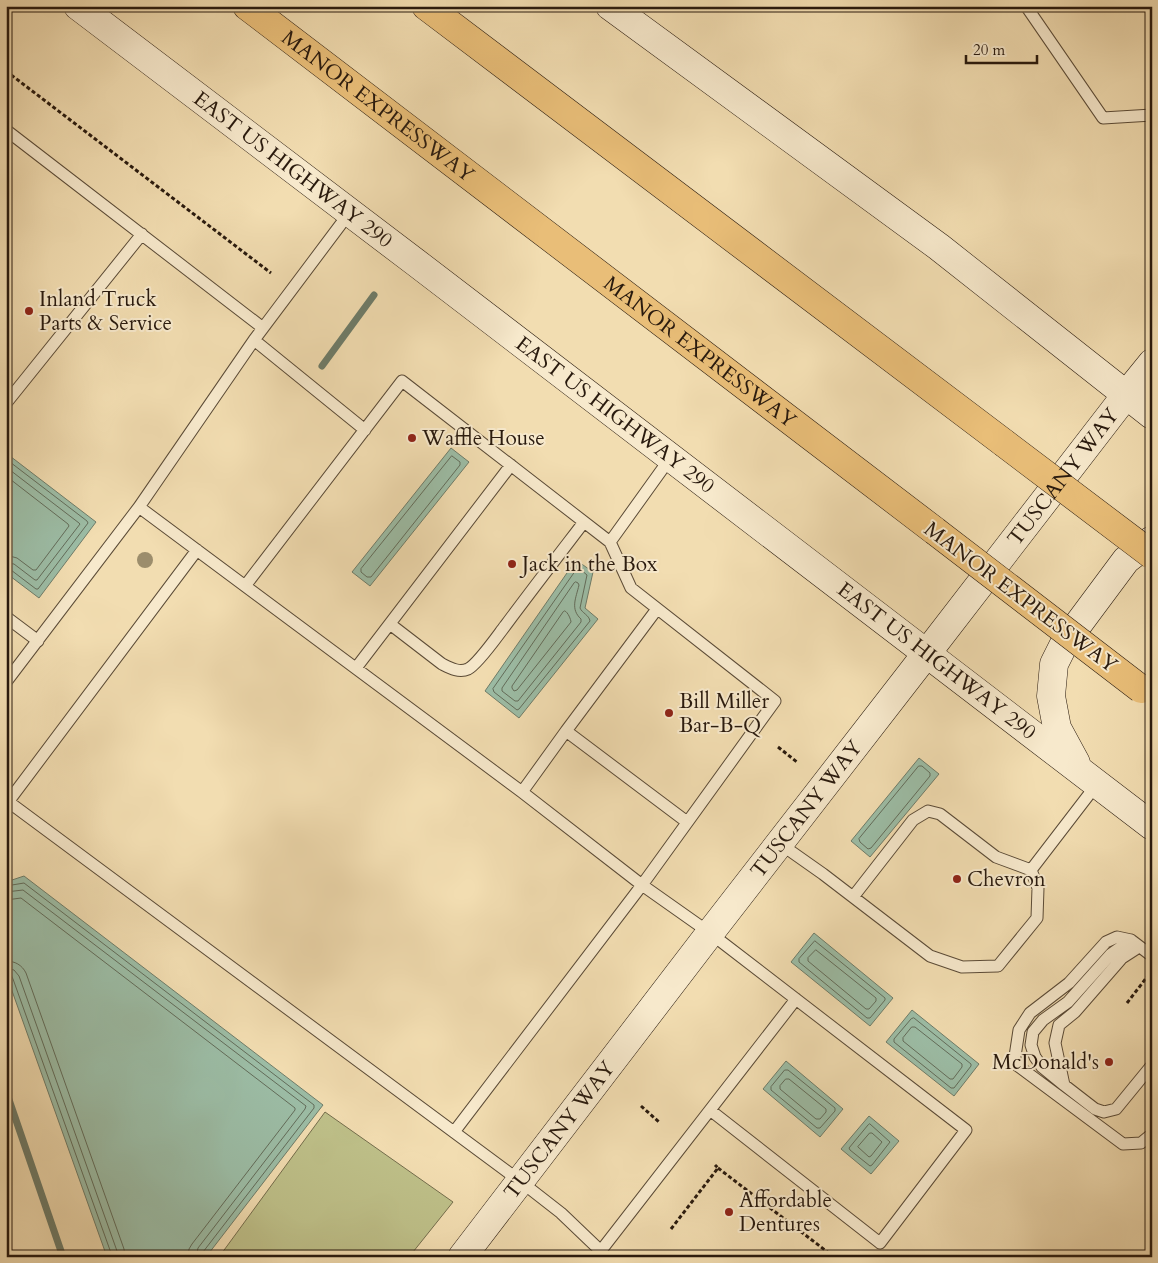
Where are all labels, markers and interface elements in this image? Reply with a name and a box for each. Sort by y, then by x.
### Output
street label: MANOR EXPRESSWAY [276,24,480,190]
scale bar [966,32,1037,64]
text: 20 m [973,40,1005,60]
street label: EAST US HIGHWAY 290 [187,84,399,255]
street label: MANOR EXPRESSWAY [597,269,802,435]
place label: Inland Truck Parts & Service [39,285,172,338]
marker: Inland Truck Parts & Service [23,305,35,317]
street label: EAST US HIGHWAY 290 [509,330,721,500]
street label: TUSCANY WAY [1001,402,1126,552]
place label: Waffle House [421,424,545,453]
marker: Waffle House [406,432,418,444]
street label: MANOR EXPRESSWAY [918,515,1124,680]
place label: Jack in the Box [519,550,658,579]
marker: Jack in the Box [506,558,518,570]
street label: EAST US HIGHWAY 290 [831,575,1042,747]
place label: Bill Miller Bar-B-Q [679,687,769,740]
marker: Bill Miller Bar-B-Q [663,707,675,719]
street label: TUSCANY WAY [744,734,869,884]
place label: Chevron [967,865,1046,894]
marker: Chevron [951,873,963,885]
place label: McDonald's [992,1048,1099,1077]
street label: TUSCANY WAY [497,1055,622,1205]
marker: McDonald's [1103,1056,1115,1068]
place label: Affordable Dentures [739,1186,832,1239]
marker: Affordable Dentures [723,1206,735,1218]

